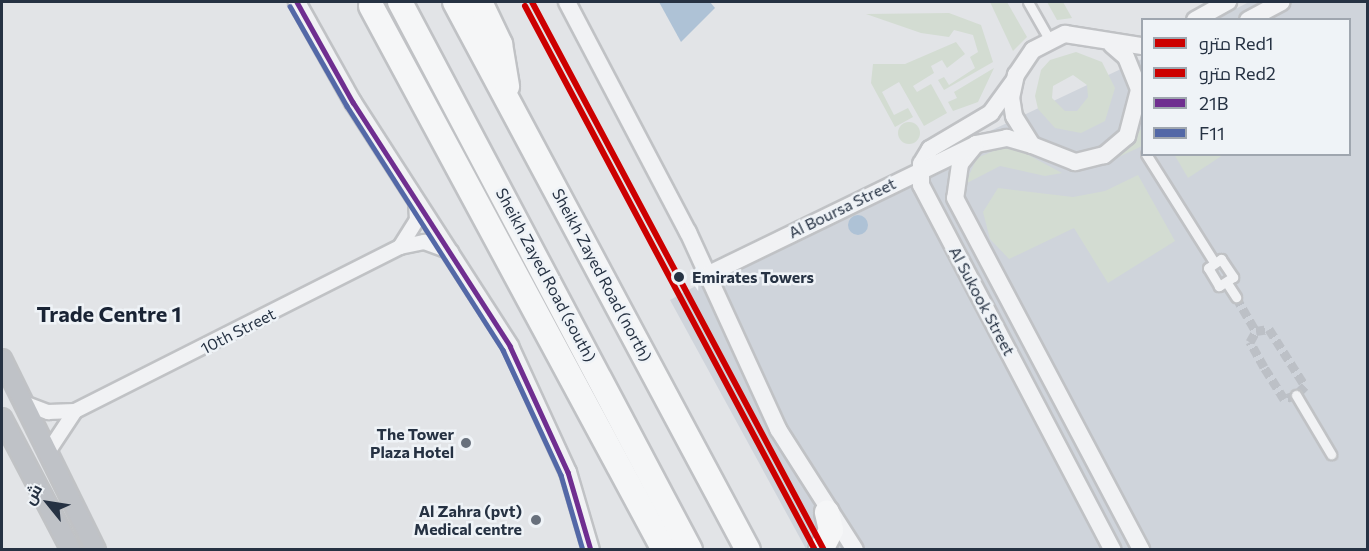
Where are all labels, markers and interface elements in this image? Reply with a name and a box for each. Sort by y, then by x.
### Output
legend [1141,18,1351,156]
text: مترو Red1 [1199,32,1274,54]
text: مترو Red2 [1199,62,1276,84]
text: 21B [1199,92,1228,114]
text: F11 [1199,122,1225,144]
street label: Al Boursa Street [785,174,899,242]
street label: Sheikh Zayed Road (south) [492,185,600,365]
street label: Sheikh Zayed Road (north) [548,185,656,365]
street label: Al Sukook Street [945,243,1019,359]
place label: Emirates Towers [692,267,814,287]
marker: Emirates Towers [670,268,688,286]
district label: Trade Centre 1 [36,301,182,327]
street label: 10th Street [197,304,279,358]
place label: The Tower Plaza Hotel [370,424,454,462]
marker: The Tower Plaza Hotel [459,436,473,450]
north arrow [18,473,78,533]
text: ش [19,480,45,507]
place label: Al Zahra (pvt) Medical centre [414,501,522,539]
marker: Al Zahra (pvt) Medical centre [527,511,545,529]

